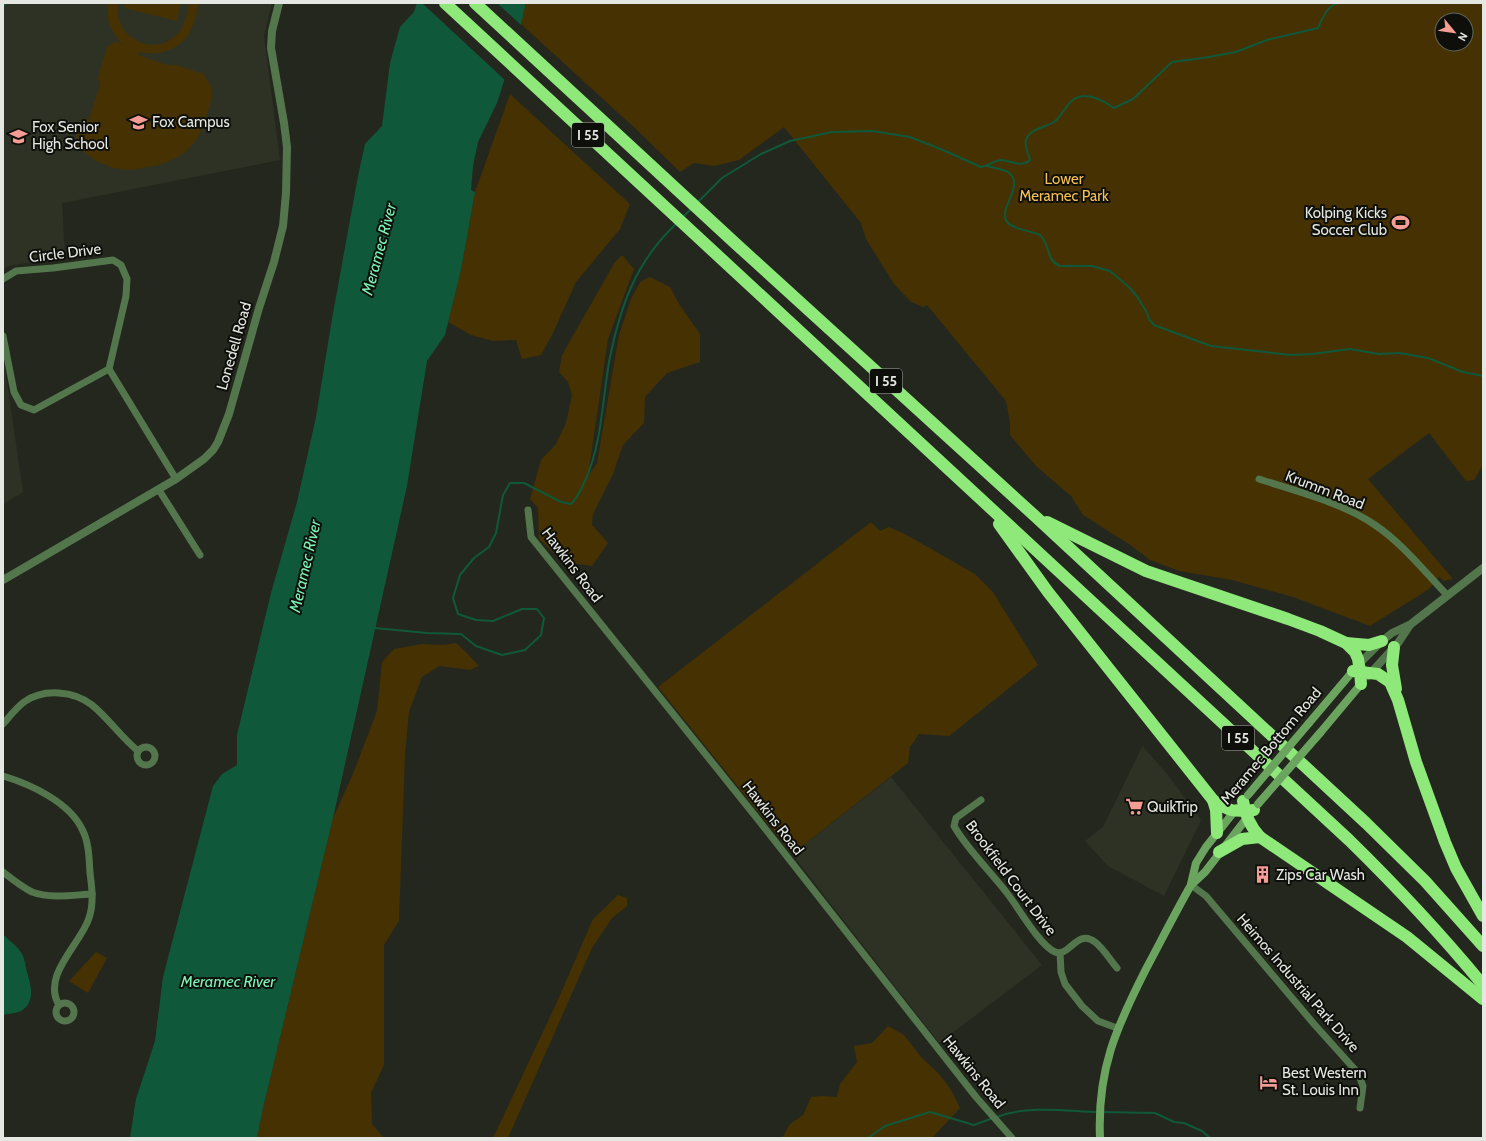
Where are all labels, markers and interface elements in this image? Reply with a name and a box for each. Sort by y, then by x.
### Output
north arrow [1434,12,1474,52]
text: N [1455,30,1471,44]
school or university icon: Fox Campus [129,112,149,132]
place label: Fox Campus [152,113,230,131]
place label: Fox Senior High School [32,118,109,153]
road number: I 55 [572,123,604,147]
school or university icon: Fox Senior High School [9,126,29,146]
park label: Lower Meramec Park [1019,170,1109,205]
water label: Meramec River [357,200,401,298]
place label: Kolping Kicks Soccer Club [1305,204,1387,239]
sports icon: Kolping Kicks Soccer Club [1390,212,1410,232]
street label: Circle Drive [28,240,102,266]
street label: Lonedell Road [213,300,255,392]
road number: I 55 [870,369,902,393]
street label: Krumm Road [1283,467,1367,513]
water label: Meramec River [285,517,325,615]
street label: Hawkins Road [538,524,606,606]
street label: Meramec Bottom Road [1217,684,1325,808]
road number: I 55 [1222,726,1254,750]
street label: Hawkins Road [739,777,807,859]
supermarket icon: QuikTrip [1124,797,1144,817]
place label: QuikTrip [1147,798,1198,816]
street label: Brookfield Court Drive [962,817,1060,939]
building icon: Zips Car Wash [1253,865,1273,885]
place label: Zips Car Wash [1276,866,1365,884]
street label: Heimos Industrial Park Drive [1233,910,1363,1056]
water label: Meramec River [180,972,276,991]
street label: Hawkins Road [939,1032,1009,1112]
place label: Best Western St. Louis Inn [1282,1064,1367,1099]
hotel icon: Best Western St. Louis Inn [1259,1072,1279,1092]

